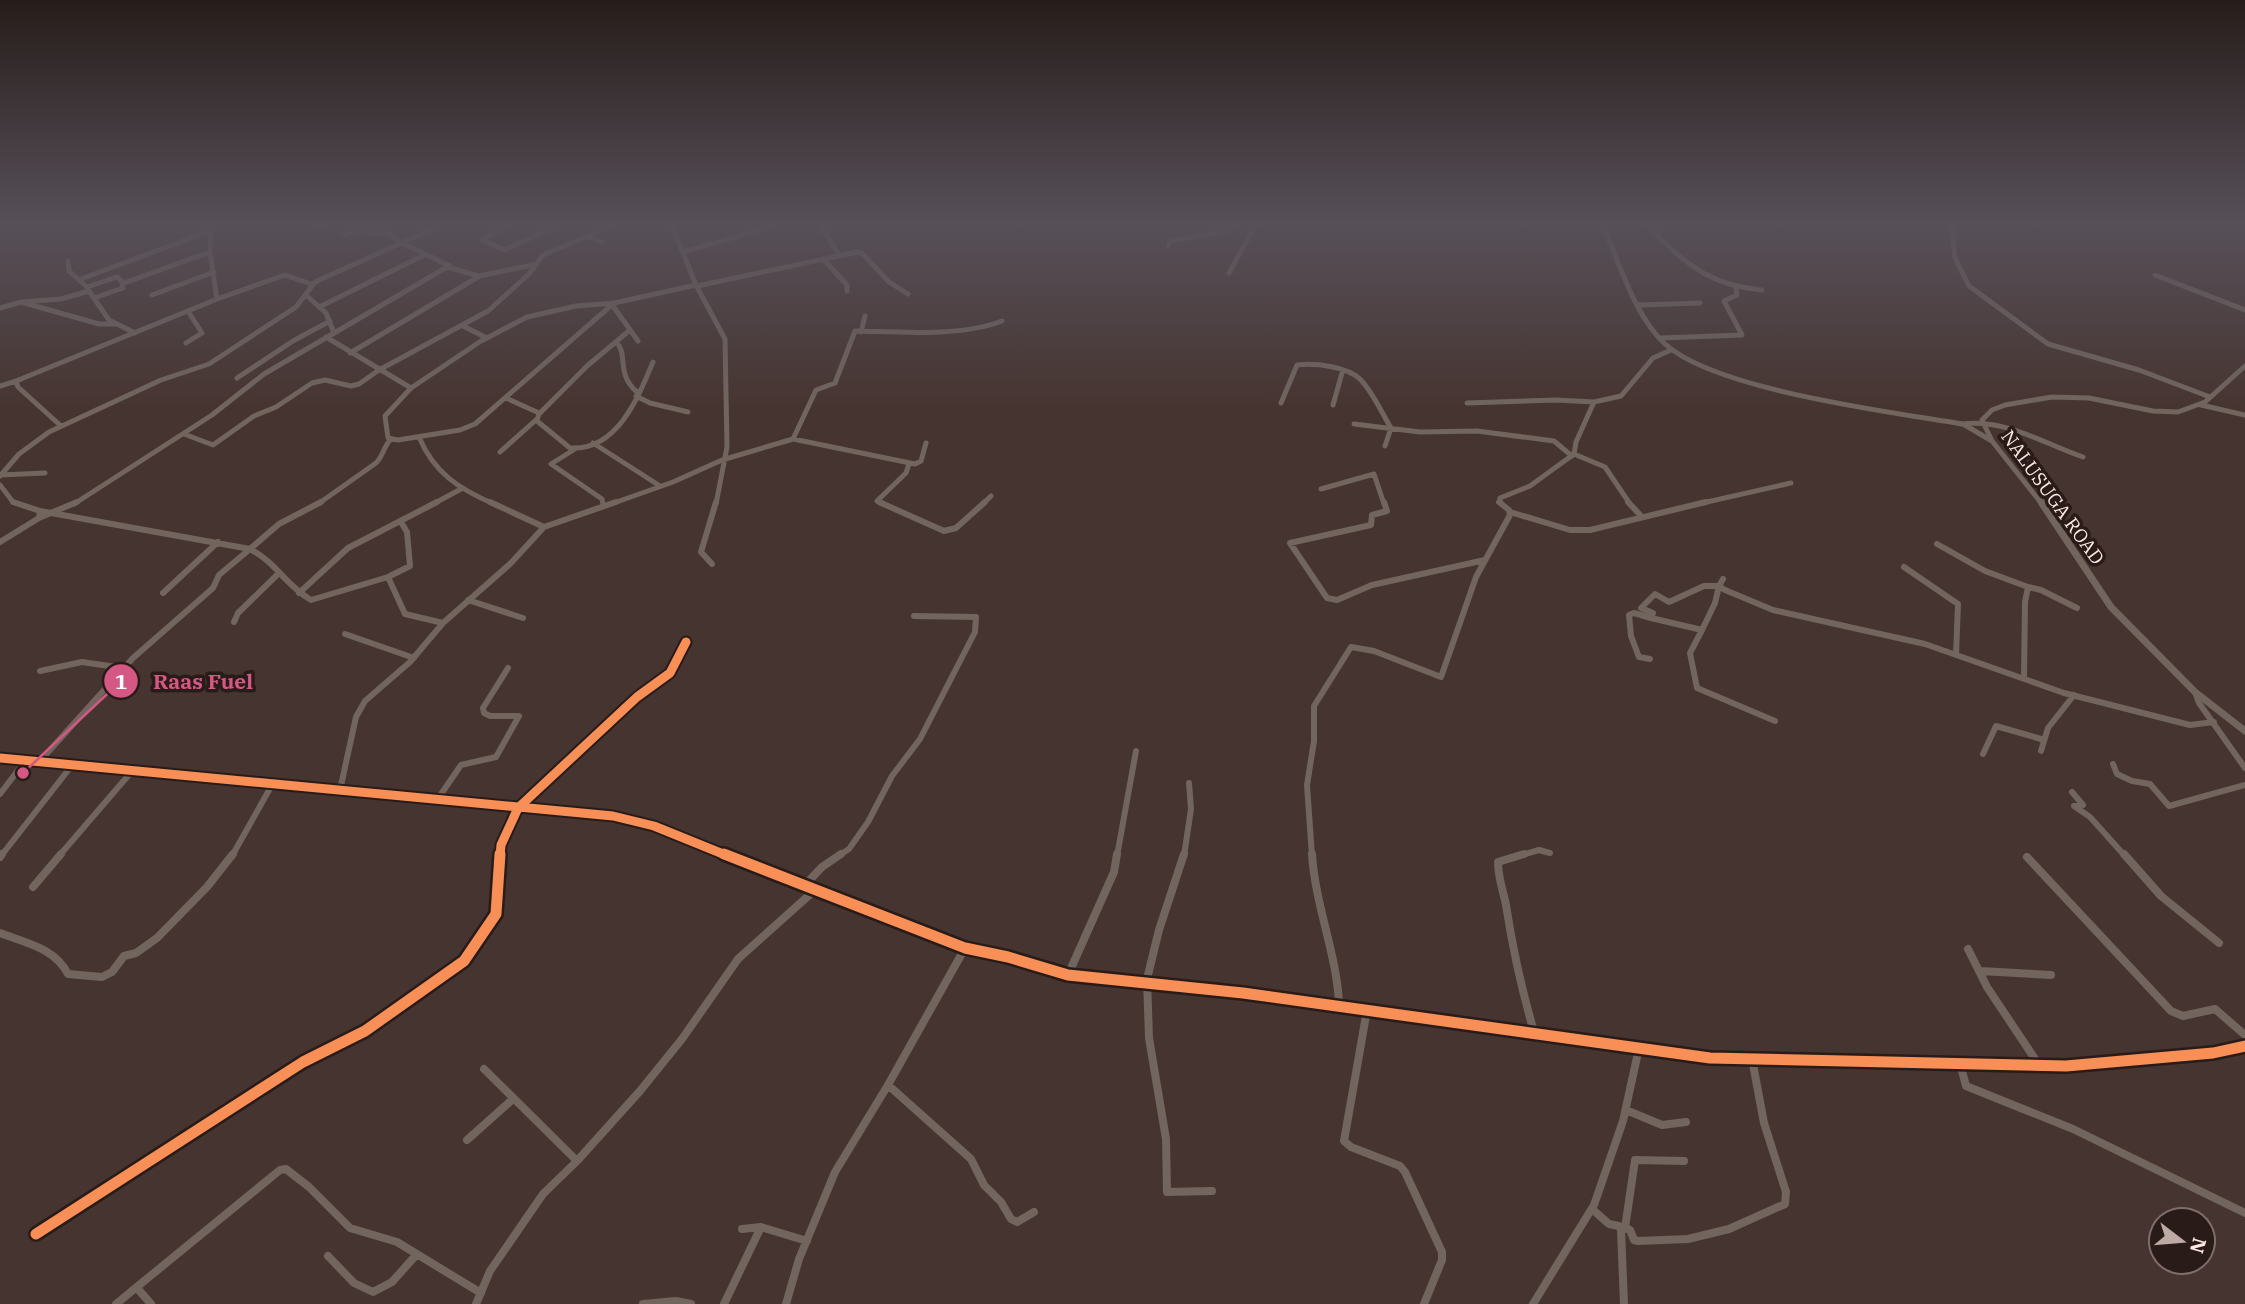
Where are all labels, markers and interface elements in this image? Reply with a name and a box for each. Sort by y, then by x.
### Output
street label: NALUSUGA ROAD [1996,425,2110,569]
callout: Raas Fuel [104,660,267,702]
text: 1 [115,667,127,695]
text: Raas Fuel [153,667,253,695]
north arrow [2147,1206,2217,1276]
text: N [2185,1235,2212,1256]

